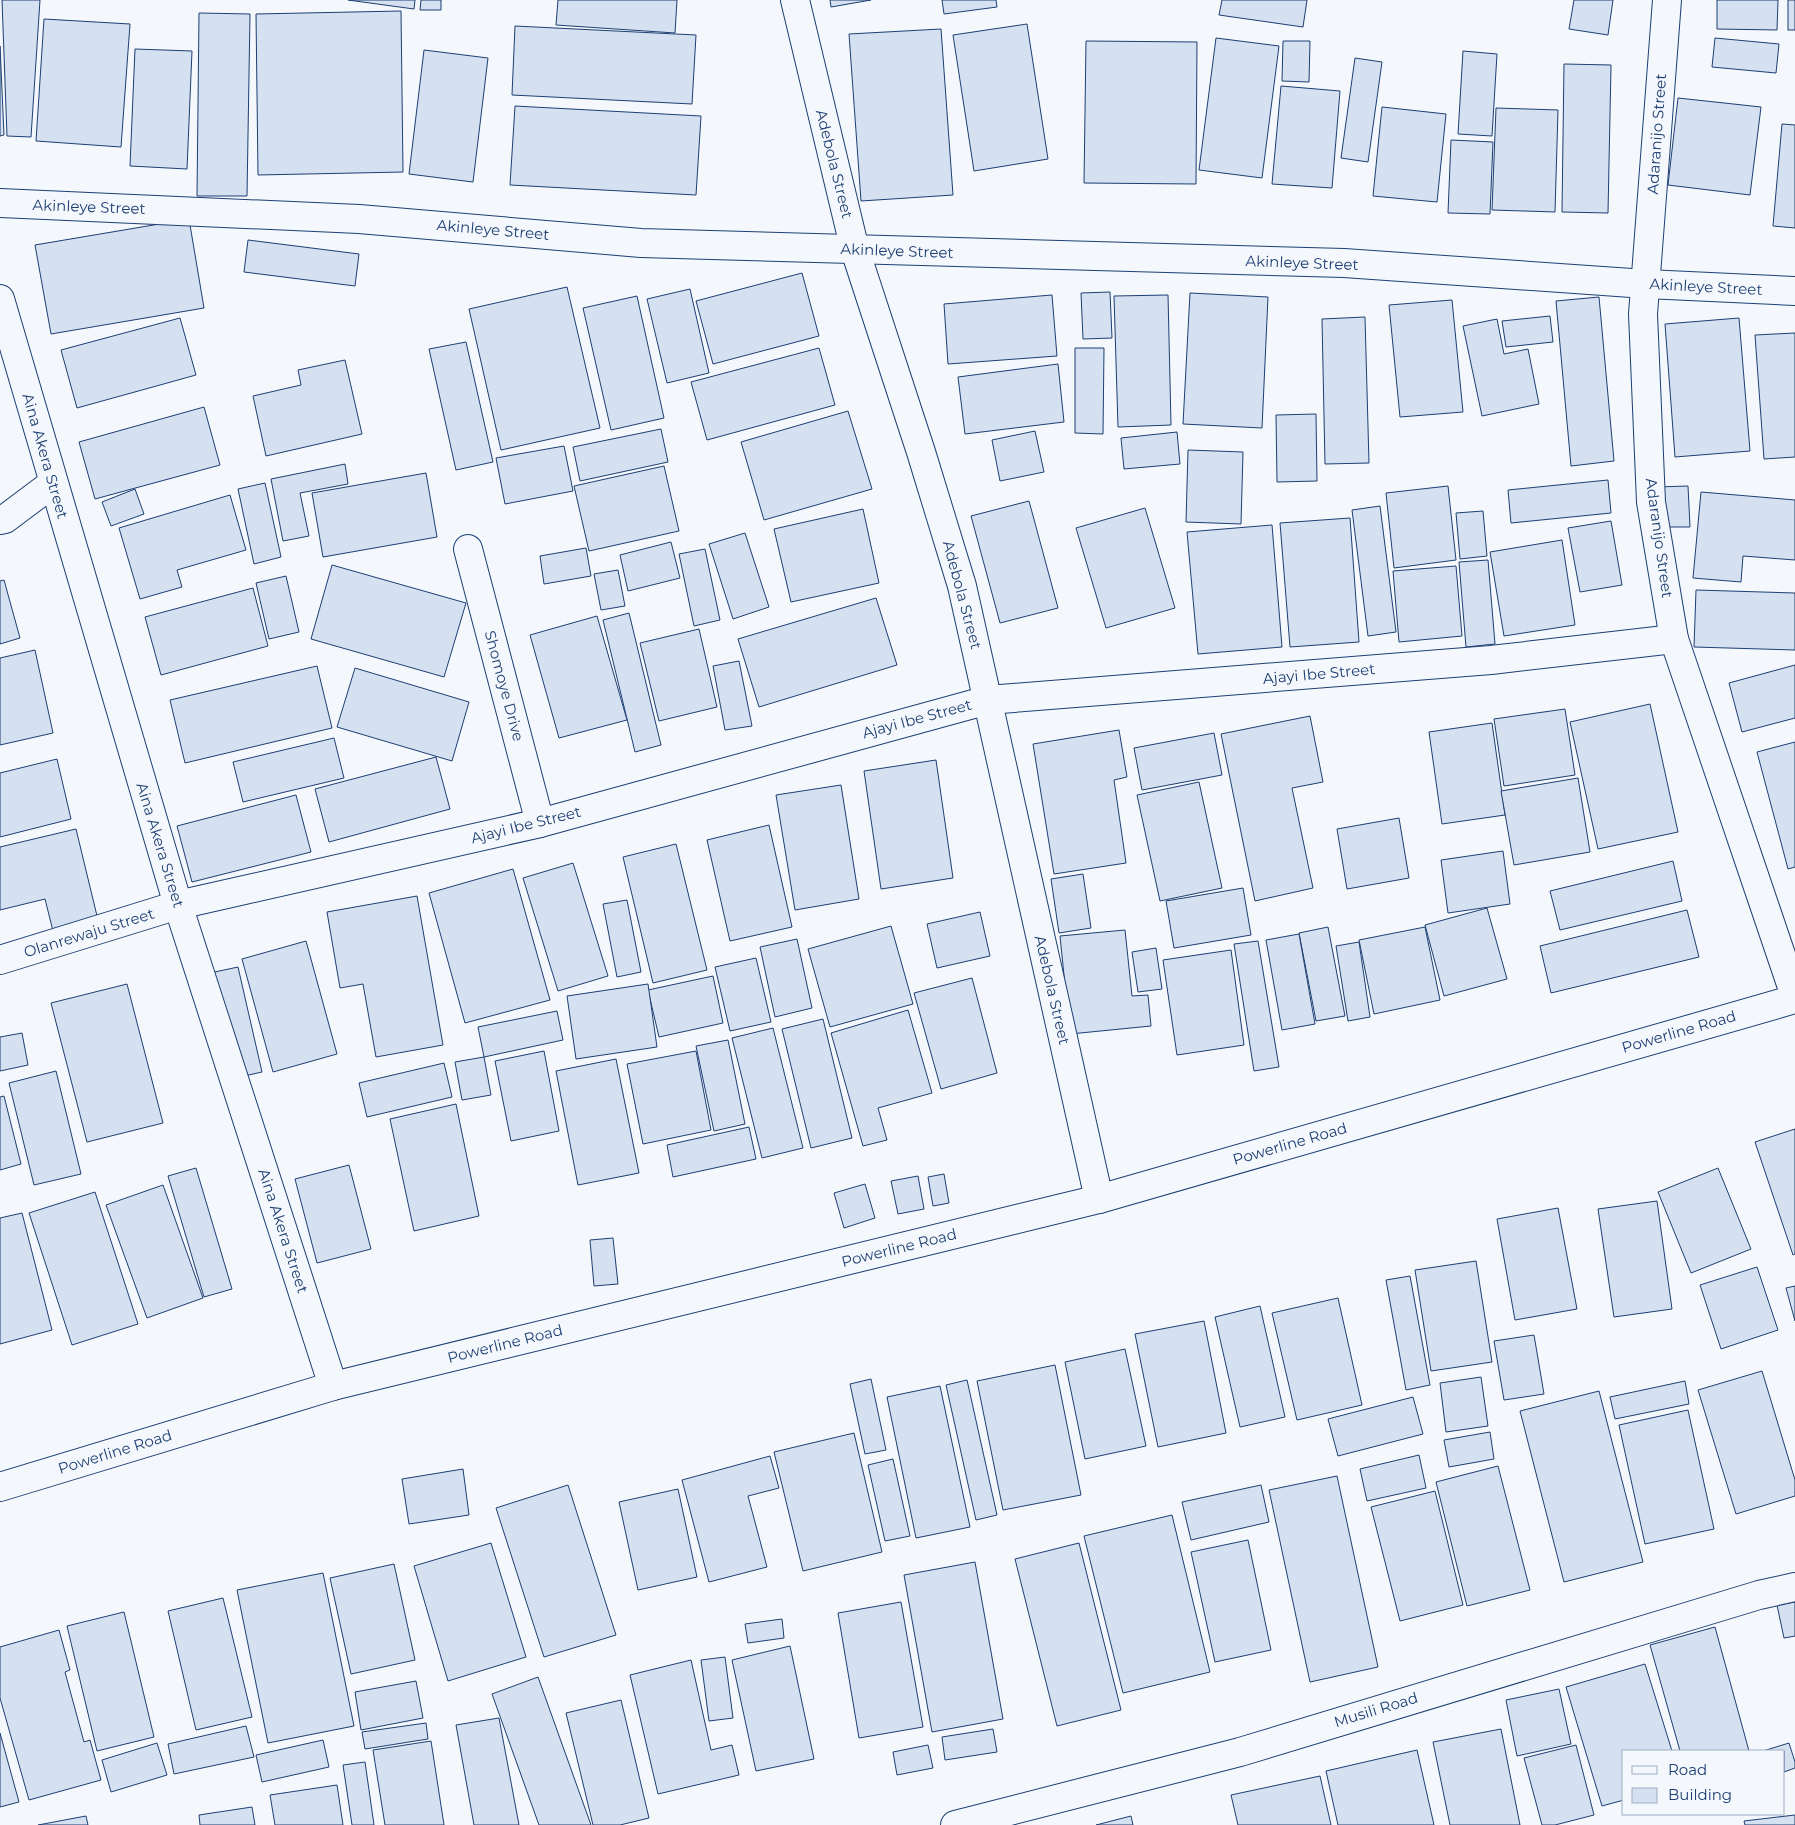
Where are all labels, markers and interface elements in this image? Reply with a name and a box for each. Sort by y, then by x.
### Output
street label: Adaranijo Street [1643,73,1670,195]
street label: Adebola Street [812,107,857,220]
street label: Akinleye Street [32,195,146,218]
street label: Akinleye Street [436,215,550,244]
street label: Akinleye Street [840,239,954,262]
street label: Akinleye Street [1245,251,1359,274]
street label: Akinleye Street [1649,274,1763,299]
street label: Aina Akera Street [18,391,72,521]
street label: Adaranijo Street [1642,477,1677,599]
street label: Adebola Street [939,538,986,651]
street label: Shomoye Drive [481,628,528,743]
street label: Ajayi Ibe Street [1262,659,1376,688]
street label: Ajayi Ibe Street [860,695,974,742]
street label: Aina Akera Street [132,780,189,910]
street label: Ajayi Ibe Street [469,802,583,847]
street label: Olanrewaju Street [21,904,156,961]
street label: Adebola Street [1031,933,1074,1046]
street label: Powerline Road [1619,1006,1738,1057]
street label: Powerline Road [1230,1118,1349,1169]
street label: Aina Akera Street [254,1166,313,1295]
street label: Powerline Road [839,1224,958,1271]
street label: Powerline Road [445,1320,564,1367]
street label: Powerline Road [56,1425,174,1478]
street label: Musili Road [1331,1688,1420,1731]
legend [1622,1750,1785,1815]
text: Road [1668,1760,1707,1779]
text: Building [1668,1785,1732,1804]

